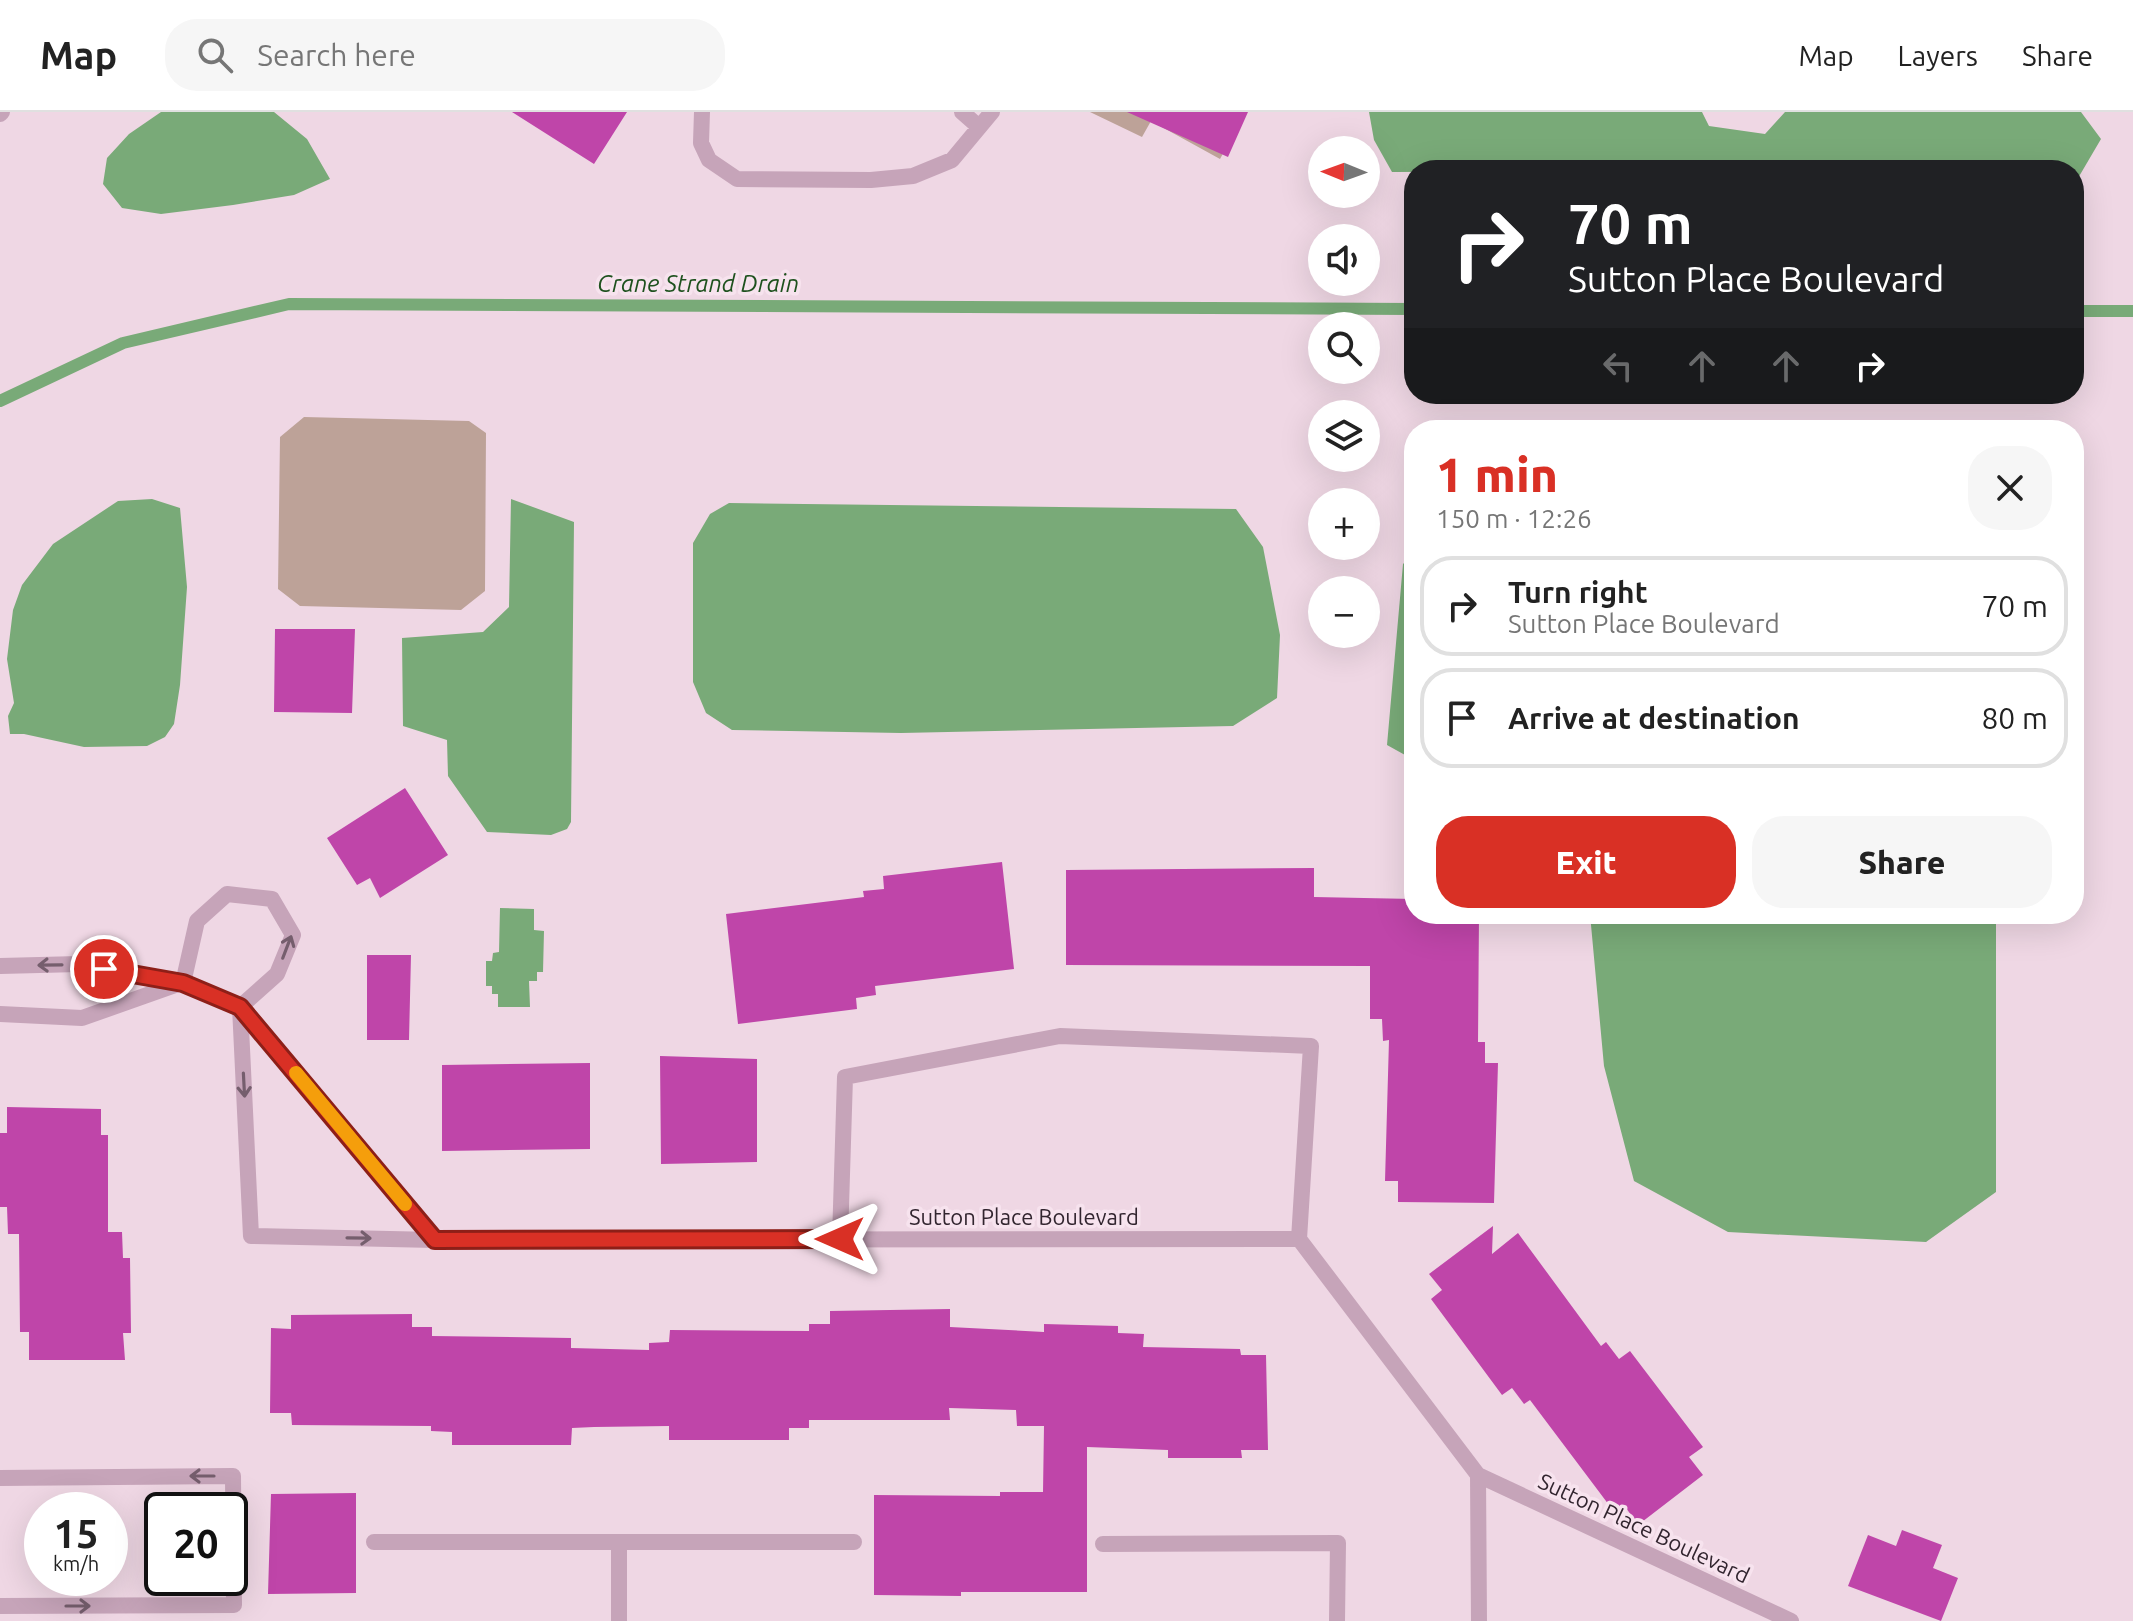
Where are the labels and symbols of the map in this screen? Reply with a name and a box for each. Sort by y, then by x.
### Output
north arrow [1308,136,1380,208]
water label: Crane Strand Drain [597,270,799,297]
pin [70,935,138,1003]
one-way arrow [281,935,295,960]
one-way arrow [37,957,64,973]
one-way arrow [237,1071,252,1097]
position arrow [798,1197,882,1281]
street label: Sutton Place Boulevard [909,1204,1139,1229]
one-way arrow [345,1230,372,1246]
one-way arrow [189,1468,216,1484]
street label: Sutton Place Boulevard [1535,1468,1754,1587]
speed limit sign: 20 [144,1492,248,1596]
one-way arrow [64,1598,91,1614]

